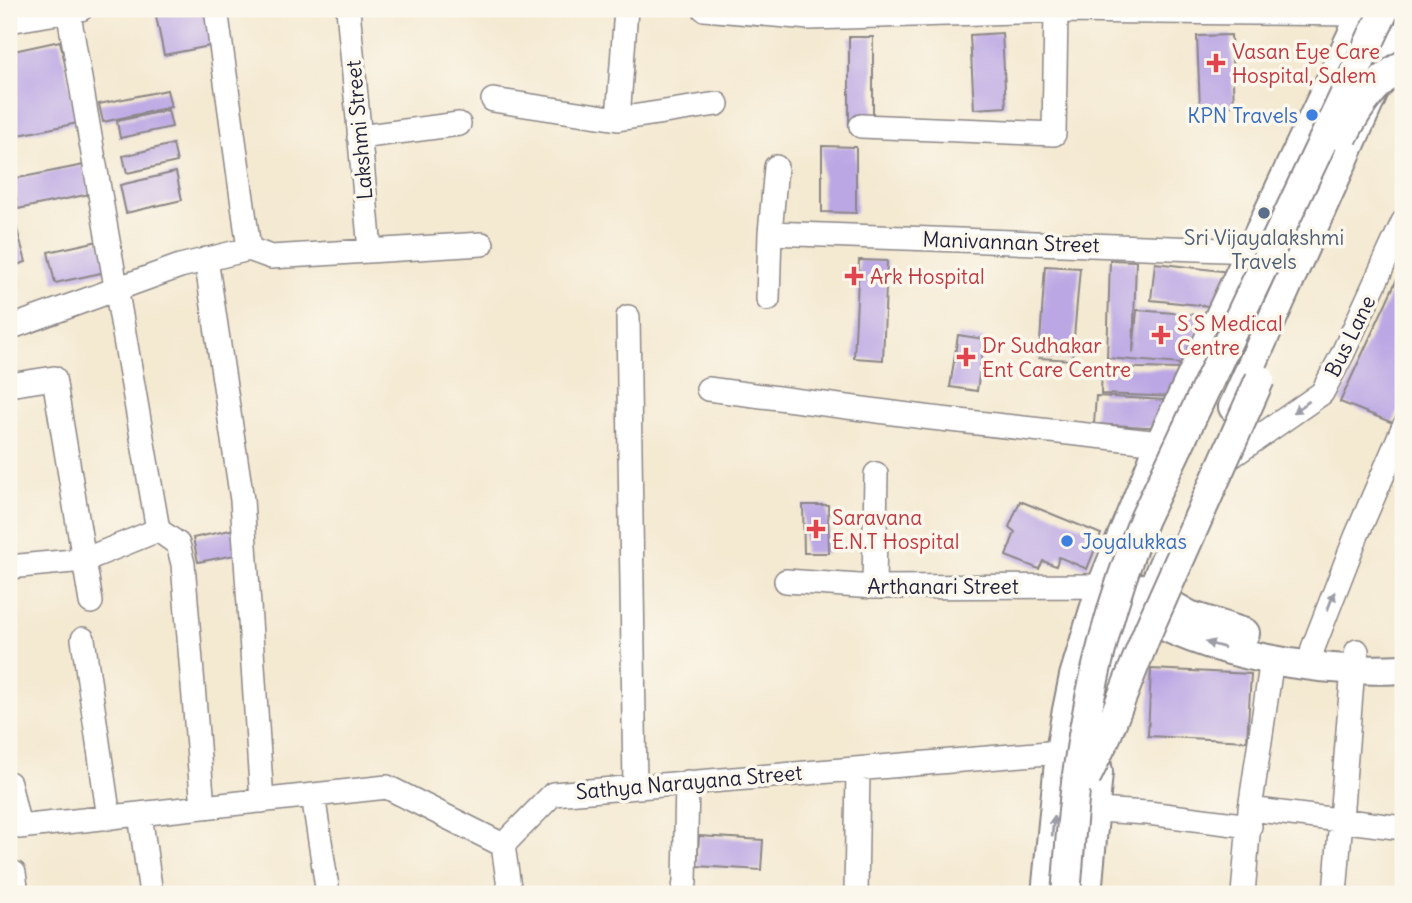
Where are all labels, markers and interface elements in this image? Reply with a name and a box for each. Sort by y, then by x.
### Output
place label: Vasan Eye Care Hospital, Salem [1232,38,1380,89]
marker: Vasan Eye Care Hospital, Salem [1206,53,1226,73]
street label: Lakshmi Street [339,59,379,201]
place label: KPN Travels [1187,102,1298,129]
marker: KPN Travels [1304,107,1320,123]
marker: Sri Vijayalakshmi Travels [1256,205,1272,221]
place label: Sri Vijayalakshmi Travels [1184,224,1344,275]
street label: Manivannan Street [922,225,1100,259]
place label: Ark Hospital [870,263,985,290]
marker: Ark Hospital [844,266,864,286]
street label: Bus Lane [1319,291,1381,381]
place label: S S Medical Centre [1177,310,1283,361]
marker: S S Medical Centre [1151,325,1171,345]
place label: Dr Sudhakar Ent Care Centre [982,332,1131,383]
marker: Dr Sudhakar Ent Care Centre [956,347,976,367]
one-way arrow [1291,400,1310,413]
place label: Saravana E.N.T Hospital [832,504,959,555]
marker: Saravana E.N.T Hospital [806,519,826,539]
place label: Joyalukkas [1081,528,1187,555]
marker: Joyalukkas [1059,533,1075,549]
street label: Arthanari Street [867,573,1019,600]
one-way arrow [1326,591,1337,612]
one-way arrow [1204,639,1225,649]
street label: Sathya Narayana Street [575,759,803,805]
one-way arrow [1048,815,1059,837]

